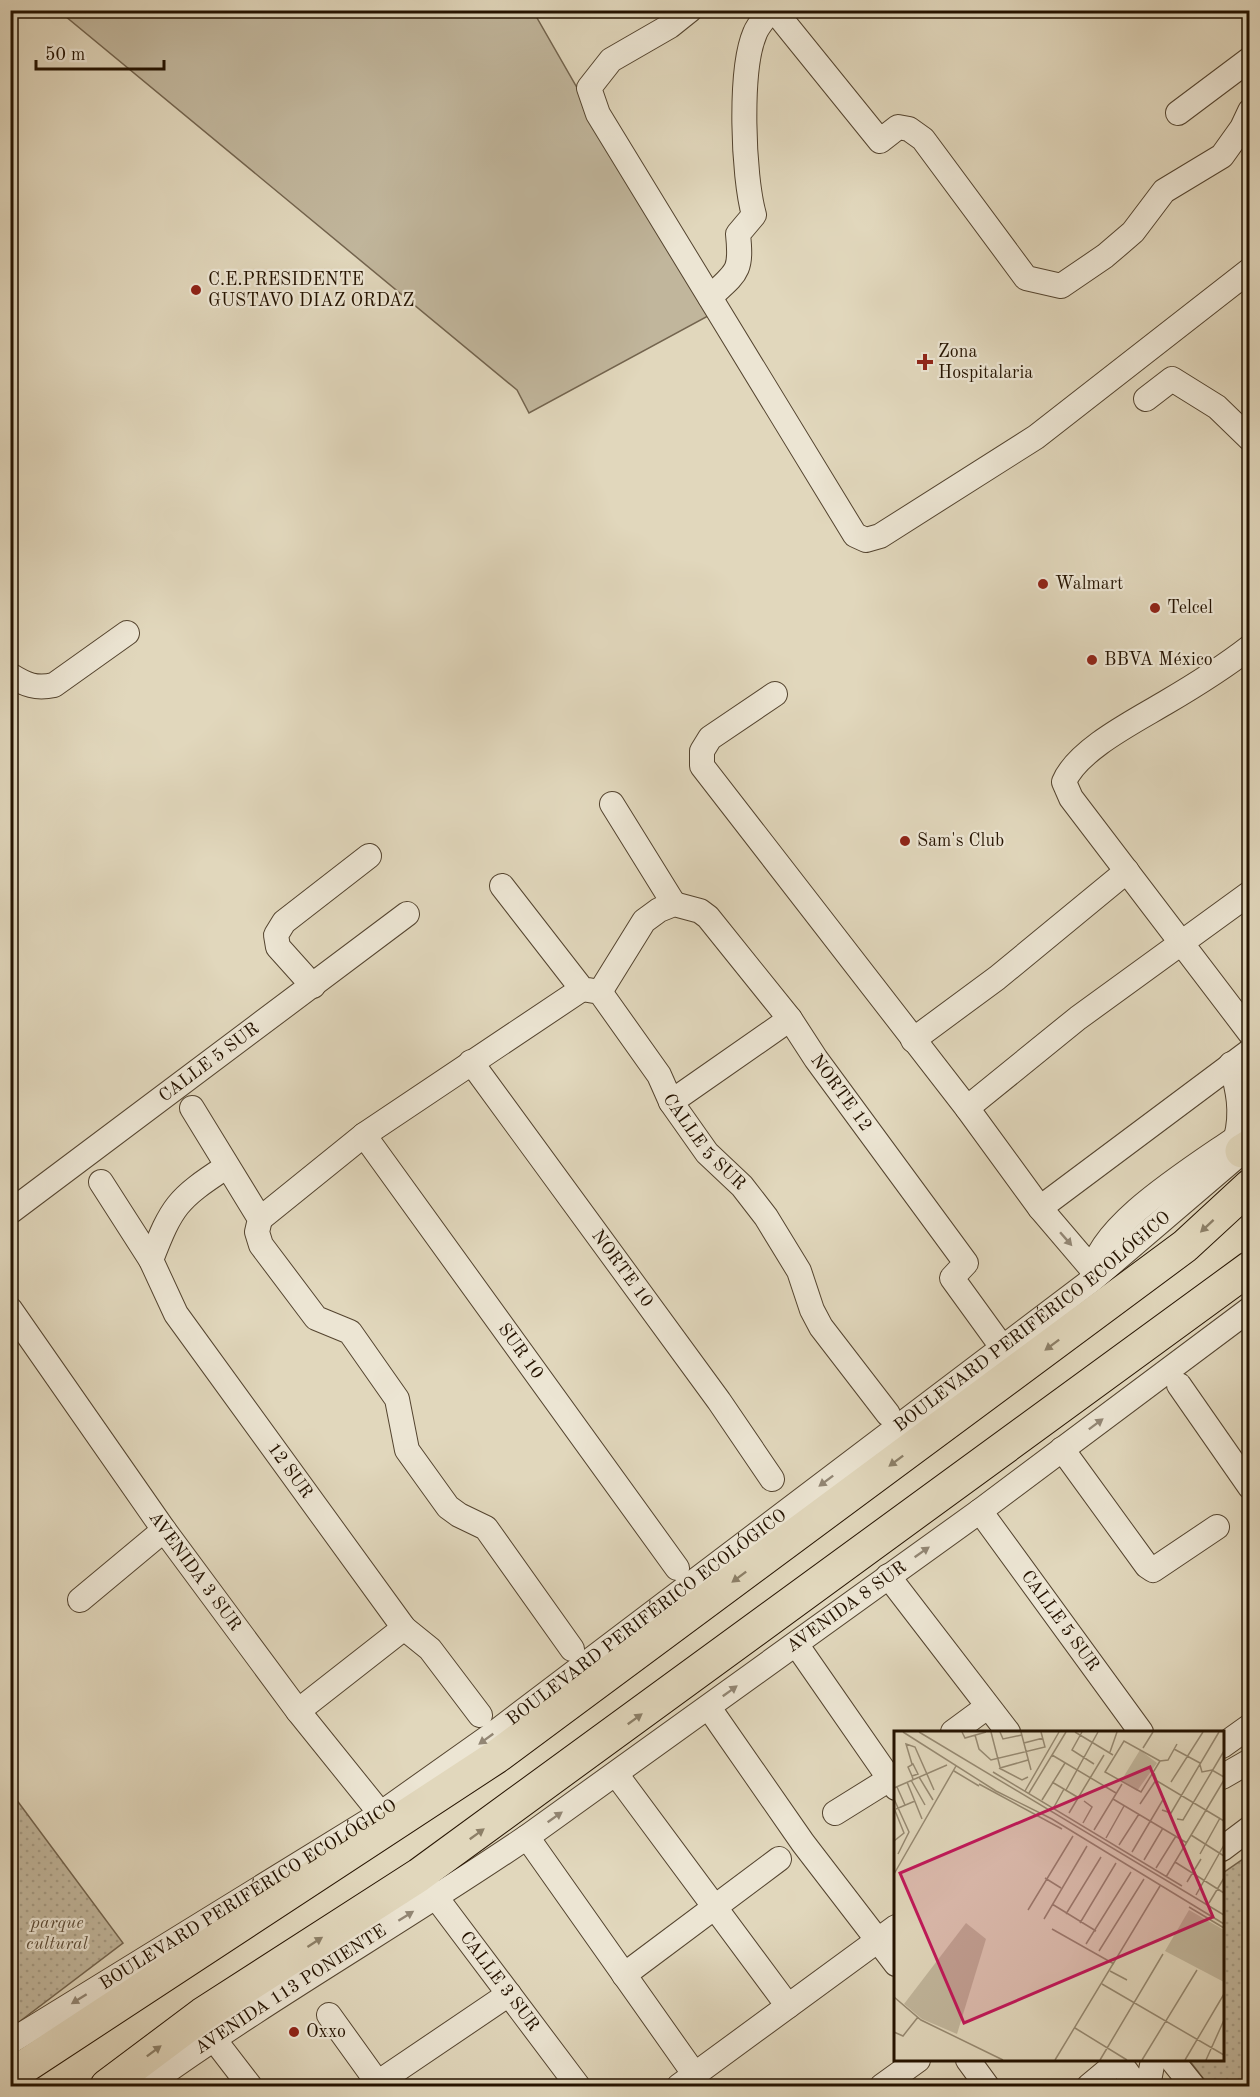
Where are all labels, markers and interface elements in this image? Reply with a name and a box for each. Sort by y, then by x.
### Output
scale bar [36,33,164,71]
text: 50 m [45,46,85,64]
place label: C.E.PRESIDENTE GUSTAVO DIAZ ORDAZ [208,271,414,310]
marker: C.E.PRESIDENTE GUSTAVO DIAZ ORDAZ [189,283,203,297]
place label: Zona Hospitalaria [938,343,1033,382]
marker: Zona Hospitalaria [916,353,934,371]
place label: Walmart [1055,575,1123,593]
marker: Walmart [1036,577,1050,591]
place label: Telcel [1167,599,1213,617]
marker: Telcel [1148,601,1162,615]
place label: BBVA México [1104,651,1213,669]
marker: BBVA México [1085,653,1099,667]
place label: Sam's Club [917,832,1004,850]
marker: Sam's Club [898,834,912,848]
street label: CALLE 5 SUR [156,1019,262,1106]
street label: NORTE 12 [807,1051,875,1135]
street label: CALLE 5 SUR [660,1091,749,1193]
street label: BOULEVARD PERIFÉRICO ECOLÓGICO [891,1208,1174,1435]
one-way arrow [1199,1219,1214,1233]
street label: NORTE 10 [588,1227,656,1310]
one-way arrow [1059,1231,1072,1246]
street label: SUR 10 [494,1320,546,1382]
one-way arrow [1045,1338,1060,1350]
one-way arrow [1088,1418,1104,1430]
street label: 12 SUR [264,1440,316,1502]
one-way arrow [888,1454,903,1466]
one-way arrow [818,1475,833,1487]
street label: BOULEVARD PERIFÉRICO ECOLÓGICO [504,1506,790,1729]
street label: AVENIDA 3 SUR [145,1509,245,1634]
one-way arrow [914,1547,930,1558]
street label: AVENIDA 8 SUR [783,1558,910,1656]
street label: CALLE 5 SUR [1018,1567,1103,1675]
one-way arrow [731,1571,747,1583]
one-way arrow [722,1686,738,1697]
one-way arrow [626,1713,642,1725]
inset map [894,1731,1224,2061]
one-way arrow [479,1733,495,1745]
street label: BOULEVARD PERIFÉRICO ECOLÓGICO [97,1796,400,1993]
one-way arrow [547,1812,563,1823]
one-way arrow [469,1829,485,1840]
one-way arrow [398,1911,414,1922]
park label: parque cultural [26,1914,89,1953]
street label: AVENIDA 113 PONIENTE [192,1922,390,2058]
street label: CALLE 3 SUR [456,1928,543,2035]
one-way arrow [307,1936,323,1947]
one-way arrow [71,1993,88,2004]
place label: Oxxo [306,2023,346,2041]
marker: Oxxo [287,2025,301,2039]
one-way arrow [146,2046,161,2058]

